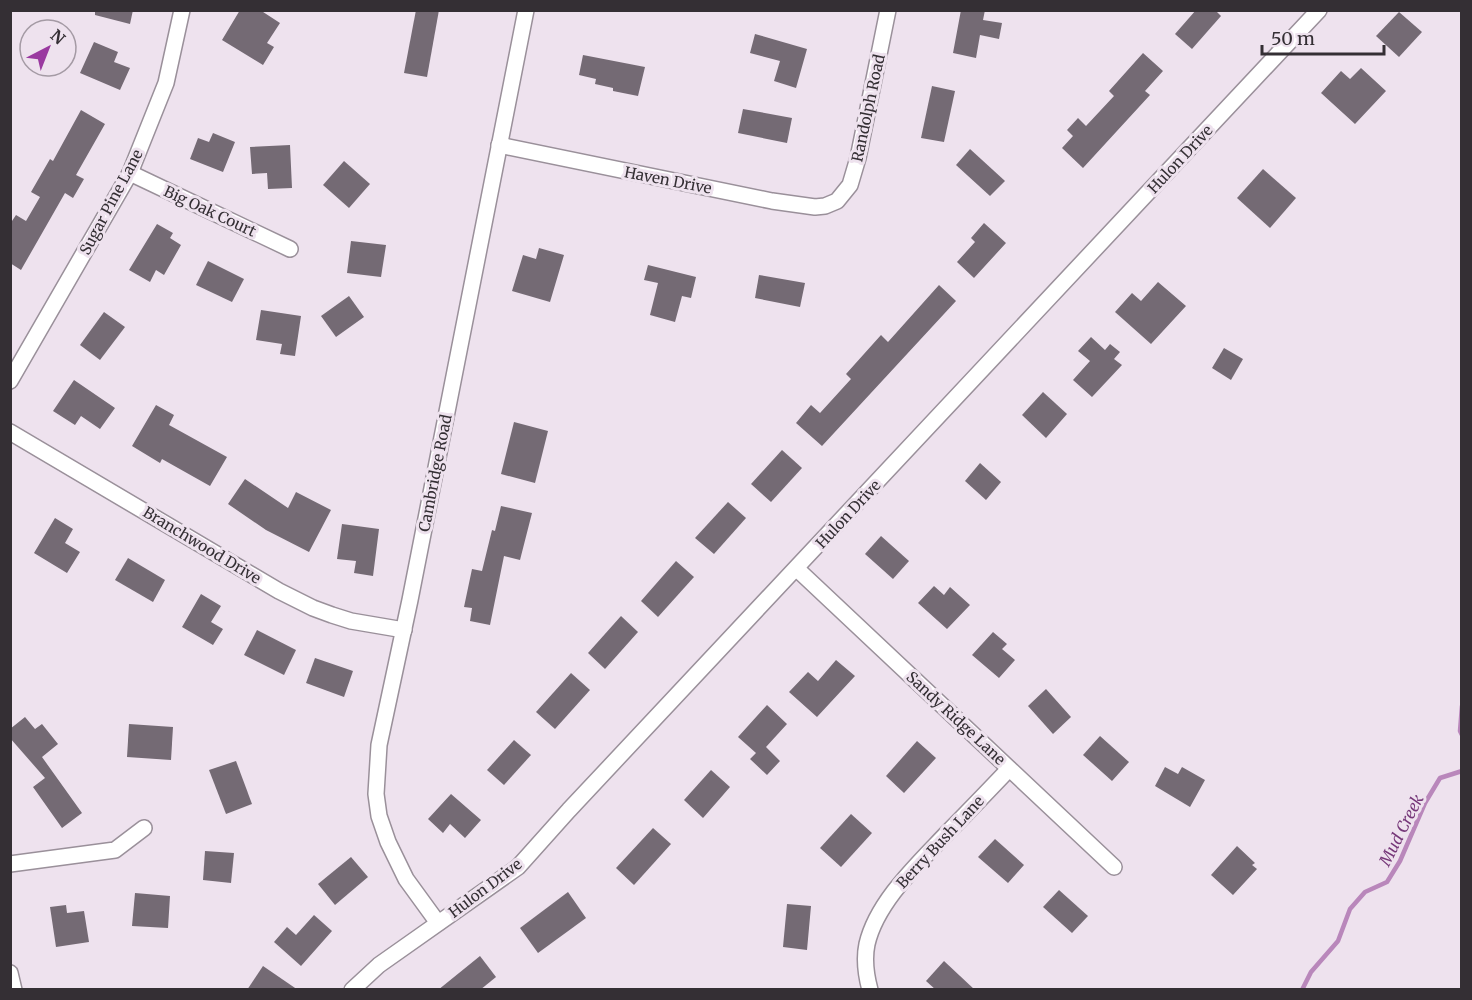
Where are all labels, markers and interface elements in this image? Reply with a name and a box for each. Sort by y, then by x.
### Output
north arrow [18,18,78,78]
scale bar [1262,18,1384,56]
text: N [47,25,70,49]
text: 50 m [1271,27,1315,50]
street label: Randolph Road [847,52,889,164]
street label: Hulon Drive [1143,121,1217,197]
street label: Sugar Pine Lane [75,146,147,258]
street label: Haven Drive [623,162,713,198]
street label: Big Oak Court [161,181,259,241]
street label: Cambridge Road [414,413,456,533]
street label: Hulon Drive [811,476,885,552]
street label: Branchwood Drive [140,502,264,588]
street label: Sandy Ridge Lane [902,667,1010,769]
water label: Mud Creek [1374,791,1428,870]
street label: Berry Bush Lane [892,792,988,892]
street label: Hulon Drive [445,854,526,922]

